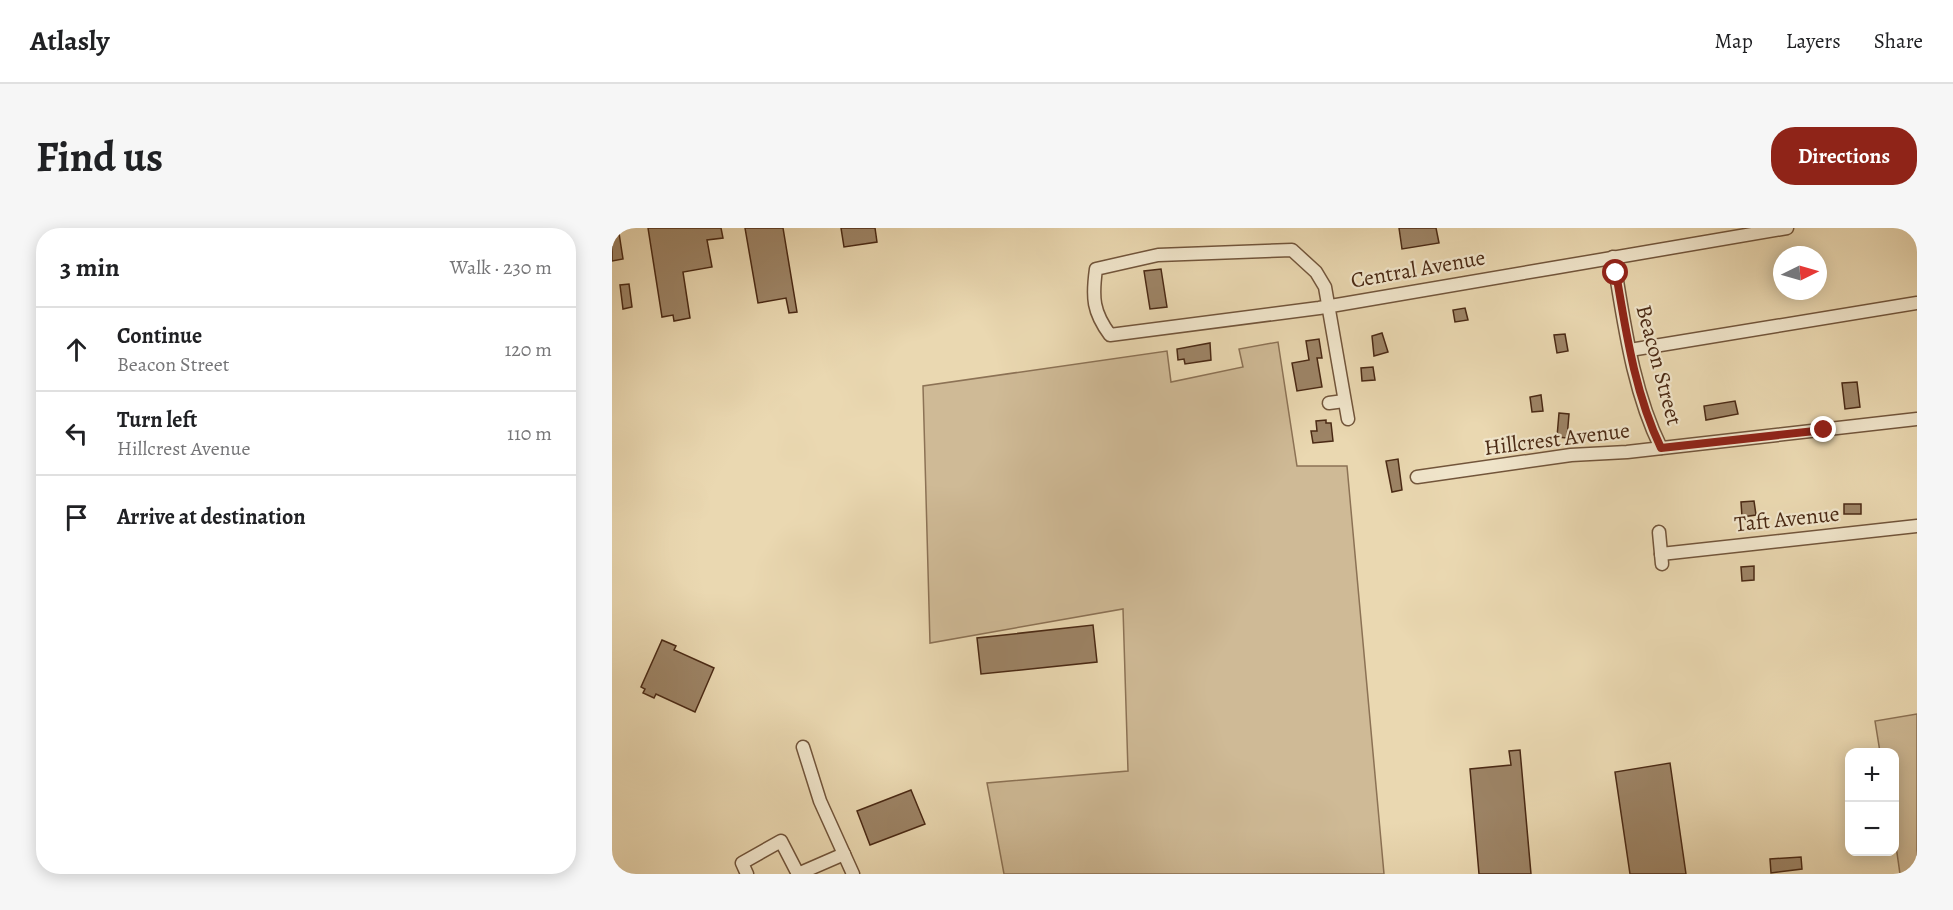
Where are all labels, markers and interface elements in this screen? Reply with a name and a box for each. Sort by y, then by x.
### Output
text: Atlasly [30,22,109,60]
text: Map [1714,27,1753,55]
text: Layers [1786,27,1841,55]
text: Share [1874,27,1923,55]
button: Directions [1771,127,1917,185]
text: Find us [36,128,163,185]
street label: Central Avenue [1348,242,1488,296]
north arrow [1773,246,1827,300]
text: 3 min [60,250,120,285]
text: Walk · 230 m [450,254,552,281]
route start [1602,259,1628,285]
street label: Beacon Street [1629,301,1689,429]
text: Continue [117,321,202,351]
icon: ahead [60,333,93,366]
text: 120 m [504,336,552,363]
text: Beacon Street [117,351,229,378]
text: Turn left [117,405,197,435]
street label: Hillcrest Avenue [1482,415,1632,463]
route end [1810,416,1836,442]
icon: left [60,417,93,450]
text: 110 m [507,420,552,447]
text: Hillcrest Avenue [117,435,250,462]
street label: Taft Avenue [1733,499,1841,539]
icon: arrive [60,501,93,534]
text: Arrive at destination [117,502,306,532]
map controls [1845,748,1899,856]
button: + [1845,748,1899,802]
button: − [1845,802,1899,856]

